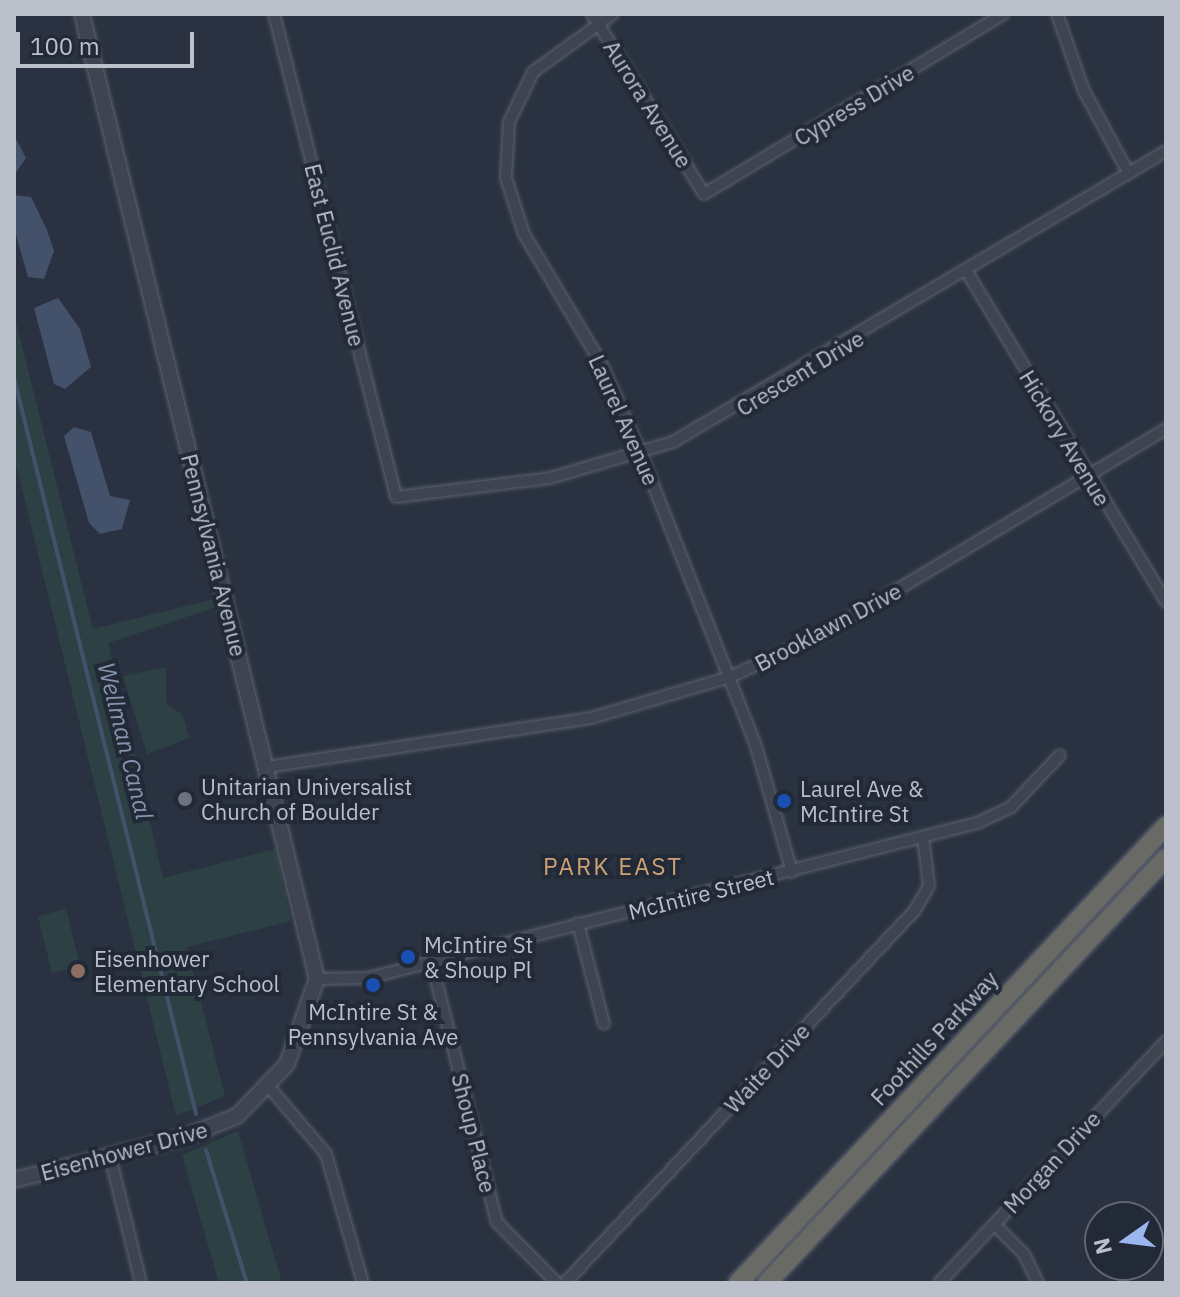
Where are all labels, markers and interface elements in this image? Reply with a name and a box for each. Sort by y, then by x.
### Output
scale bar [20,16,198,66]
text: 100 m [30,30,100,62]
street label: Aurora Avenue [598,35,698,173]
street label: Cypress Drive [789,59,919,151]
street label: East Euclid Avenue [300,161,370,349]
street label: Crescent Drive [732,325,868,421]
street label: Laurel Avenue [583,351,665,489]
street label: Hickory Avenue [1014,365,1116,511]
street label: Pennsylvania Avenue [176,451,252,659]
street label: Brooklawn Drive [750,577,906,677]
water label: Wellman Canal [92,660,158,822]
place label: Unitarian Universalist Church of Boulder [201,773,412,824]
place label: Laurel Ave & McIntire St [800,775,923,826]
marker: Unitarian Universalist Church of Boulder [176,790,194,808]
marker: Laurel Ave & McIntire St [775,792,793,810]
district label: PARK EAST [543,853,683,881]
street label: McIntire Street [626,863,776,925]
place label: McIntire St & Shoup Pl [424,931,533,982]
place label: Eisenhower Elementary School [94,945,280,996]
marker: McIntire St & Shoup Pl [399,948,417,966]
marker: Eisenhower Elementary School [69,962,87,980]
street label: Foothills Parkway [865,965,1003,1111]
marker: McIntire St & Pennsylvania Ave [364,976,382,994]
place label: McIntire St & Pennsylvania Ave [288,998,458,1050]
street label: Waite Drive [719,1018,815,1118]
street label: Shoup Place [446,1071,502,1195]
street label: Morgan Drive [998,1106,1106,1218]
street label: Eisenhower Drive [38,1116,210,1186]
north arrow [1084,1201,1164,1281]
text: N [1086,1235,1118,1258]

